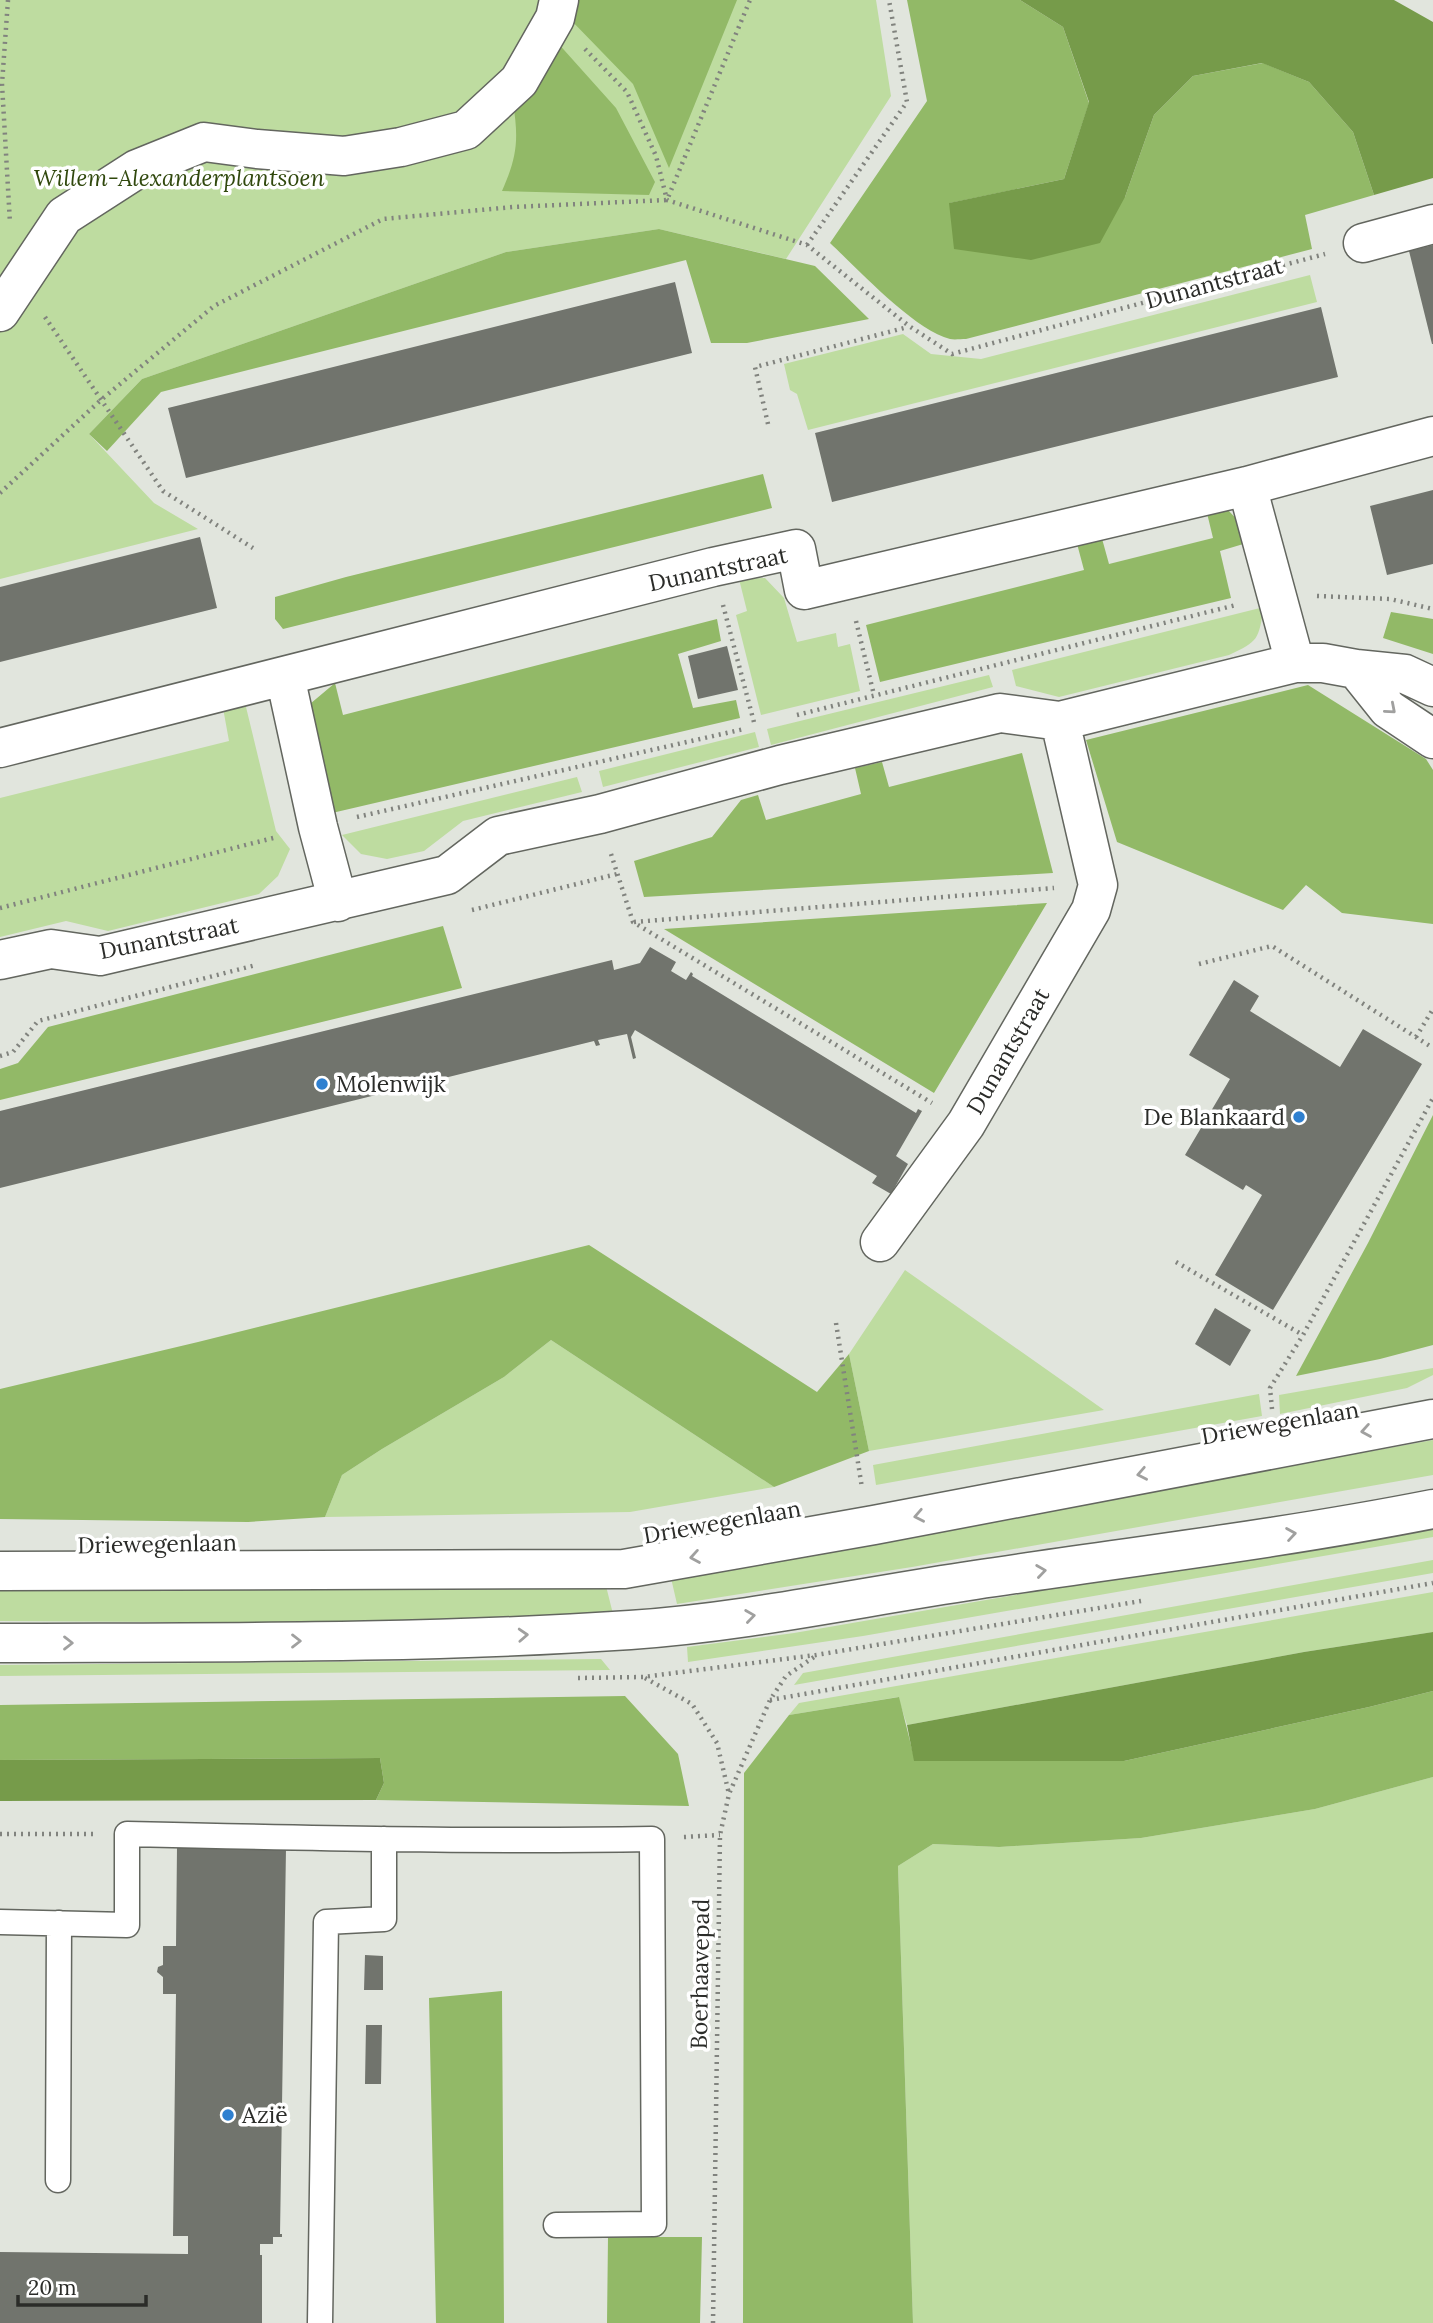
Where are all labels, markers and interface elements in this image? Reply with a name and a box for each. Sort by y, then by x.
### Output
park label: Willem-Alexanderplantsoen [33,163,325,192]
street label: Dunantstraat [1142,250,1286,315]
street label: Dunantstraat [646,540,790,597]
one-way arrow [1382,701,1395,713]
street label: Dunantstraat [97,910,241,965]
street label: Dunantstraat [960,982,1055,1119]
place label: Molenwijk [336,1069,447,1098]
marker: Molenwijk [314,1076,330,1092]
place label: De Blankaard [1144,1102,1285,1131]
marker: De Blankaard [1291,1109,1307,1125]
street label: Driewegenlaan [1199,1394,1361,1451]
one-way arrow [1360,1423,1372,1438]
one-way arrow [1136,1465,1148,1480]
street label: Driewegenlaan [641,1493,803,1550]
one-way arrow [913,1508,925,1523]
one-way arrow [1286,1527,1297,1542]
street label: Driewegenlaan [77,1528,237,1559]
one-way arrow [689,1549,701,1564]
one-way arrow [1035,1563,1047,1578]
one-way arrow [744,1608,755,1623]
one-way arrow [518,1628,529,1643]
one-way arrow [291,1633,301,1649]
one-way arrow [63,1635,74,1651]
street label: Boerhaavepad [684,1898,715,2050]
place label: Azië [241,2100,288,2129]
marker: Azië [220,2107,236,2123]
scale bar [18,2264,145,2308]
text: 20 m [28,2274,77,2301]

